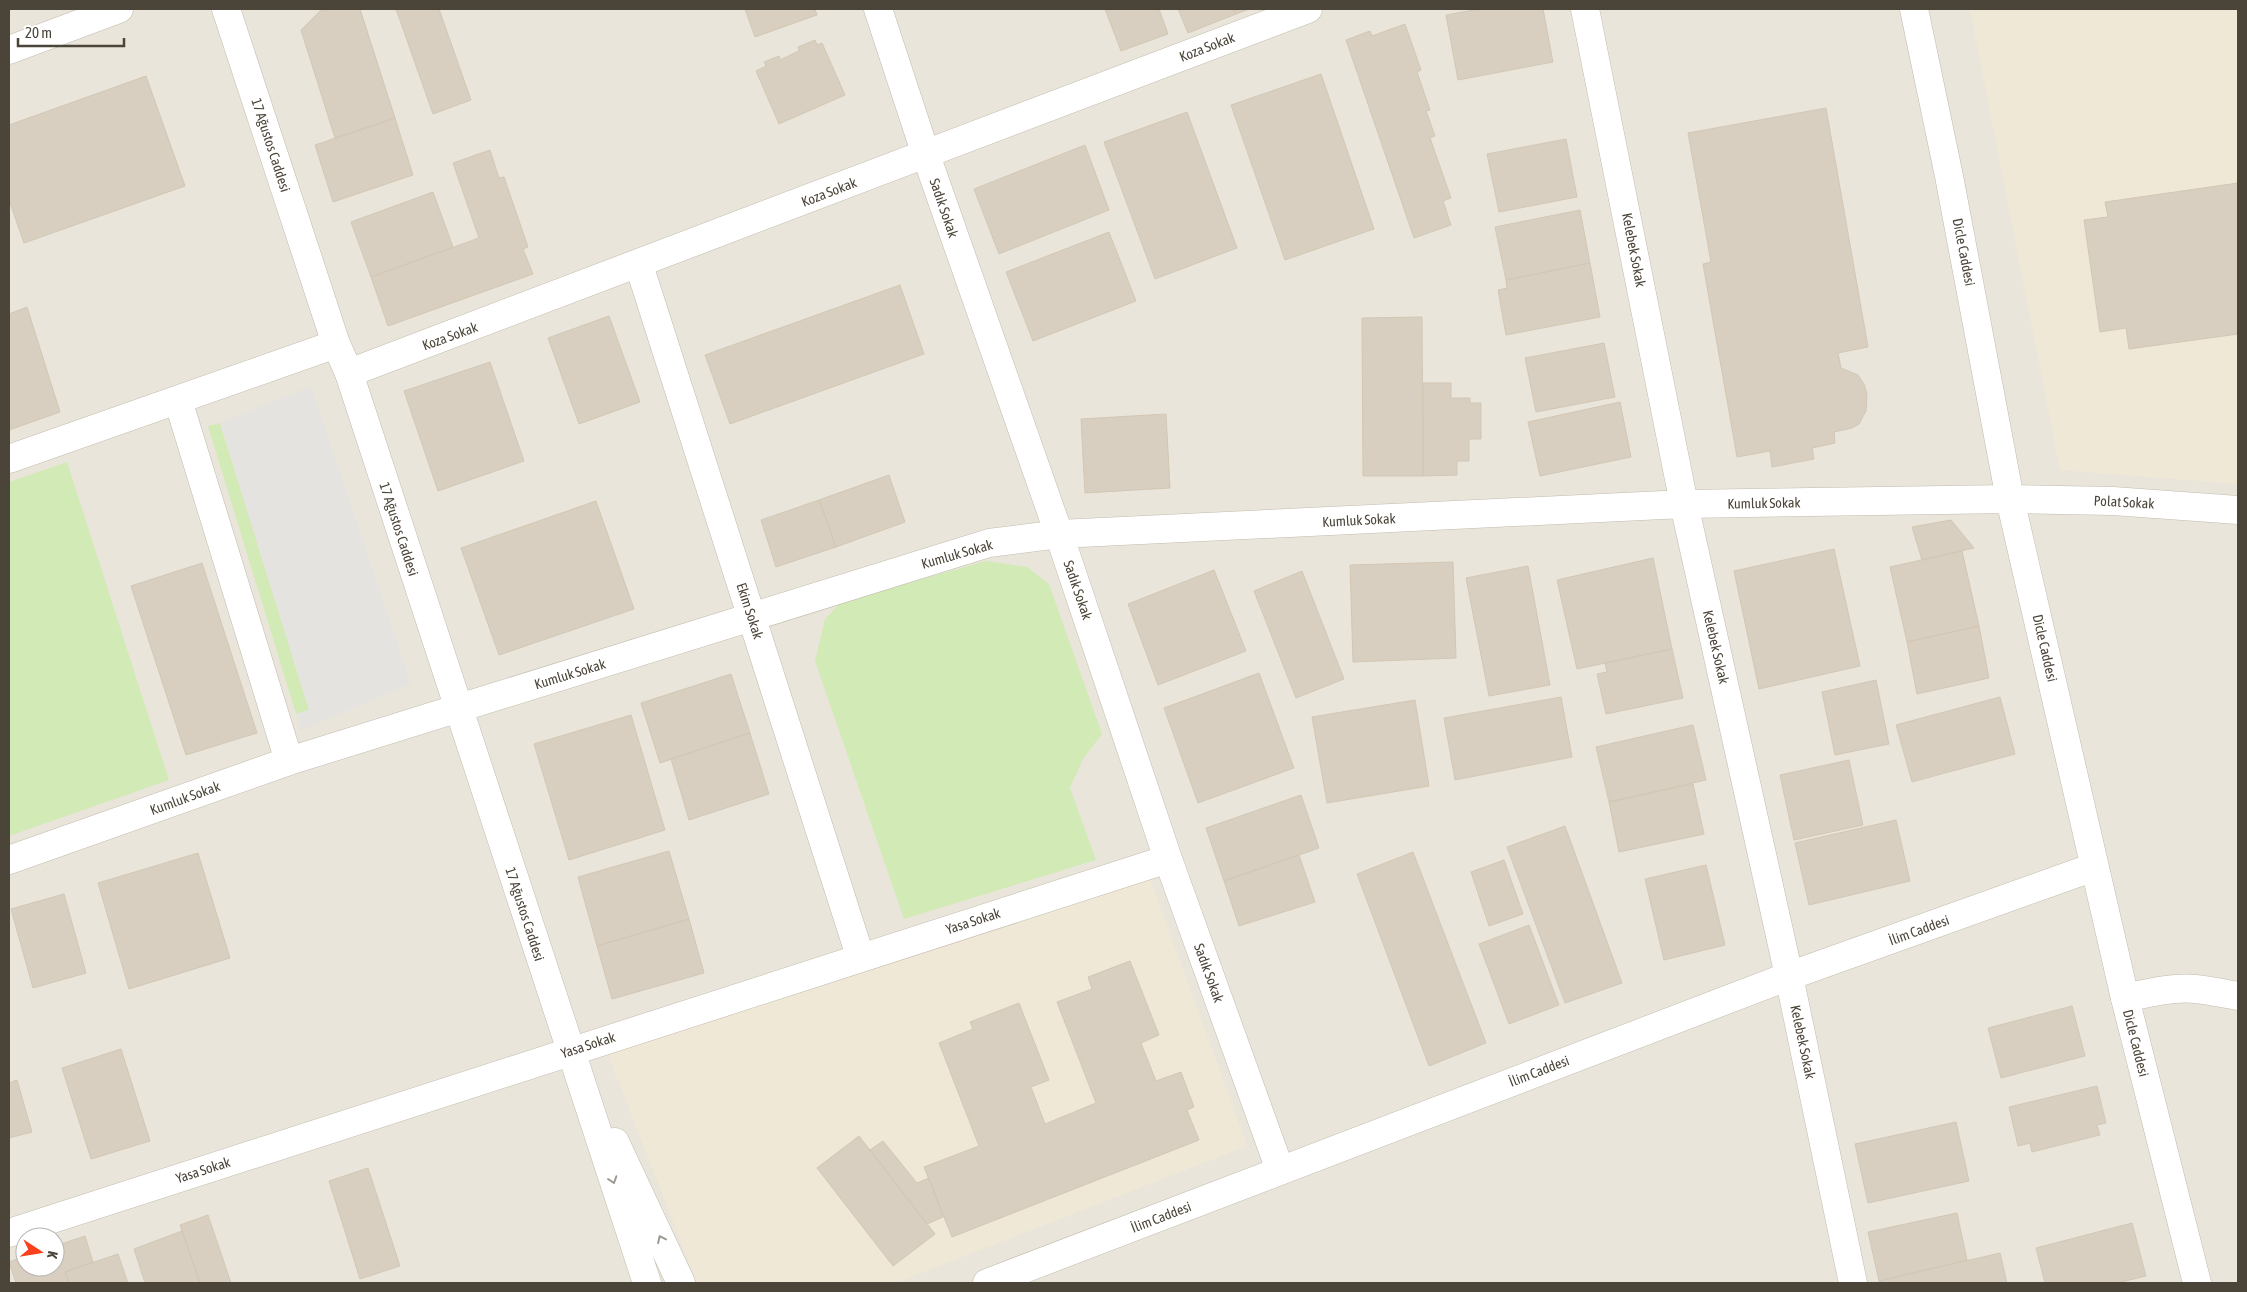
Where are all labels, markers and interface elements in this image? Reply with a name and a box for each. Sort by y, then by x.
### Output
scale bar [18,15,124,47]
text: 20 m [25,24,52,41]
street label: Koza Sokak [1177,29,1237,65]
street label: 17 Ağustos Caddesi [248,96,294,194]
street label: Koza Sokak [799,174,859,210]
street label: Sadık Sokak [926,176,962,240]
street label: Kelebek Sokak [1619,212,1649,288]
street label: Dicle Caddesi [1950,217,1978,287]
street label: Koza Sokak [420,319,480,353]
street label: 17 Ağustos Caddesi [376,480,422,578]
street label: Polat Sokak [2093,492,2155,512]
street label: Kumluk Sokak [1727,494,1801,512]
street label: Kumluk Sokak [1322,510,1396,530]
street label: Kumluk Sokak [920,536,994,572]
street label: Sadık Sokak [1060,558,1096,622]
street label: Ekim Sokak [733,581,767,641]
street label: Kelebek Sokak [1700,609,1732,685]
street label: Dicle Caddesi [2029,613,2061,683]
street label: Kumluk Sokak [533,656,607,692]
street label: Kumluk Sokak [148,778,222,818]
street label: 17 Ağustos Caddesi [502,865,548,963]
street label: Yasa Sokak [944,905,1002,937]
street label: İlim Caddesi [1887,912,1951,948]
street label: Sadık Sokak [1191,941,1227,1005]
street label: Kelebek Sokak [1787,1004,1819,1080]
street label: Dicle Caddesi [2120,1008,2152,1078]
street label: Yasa Sokak [559,1029,617,1061]
street label: İlim Caddesi [1507,1052,1571,1090]
street label: Yasa Sokak [174,1154,232,1186]
one-way arrow [607,1176,617,1184]
street label: İlim Caddesi [1129,1198,1193,1236]
north arrow [15,1227,65,1277]
one-way arrow [657,1235,667,1244]
text: K [44,1250,61,1260]

